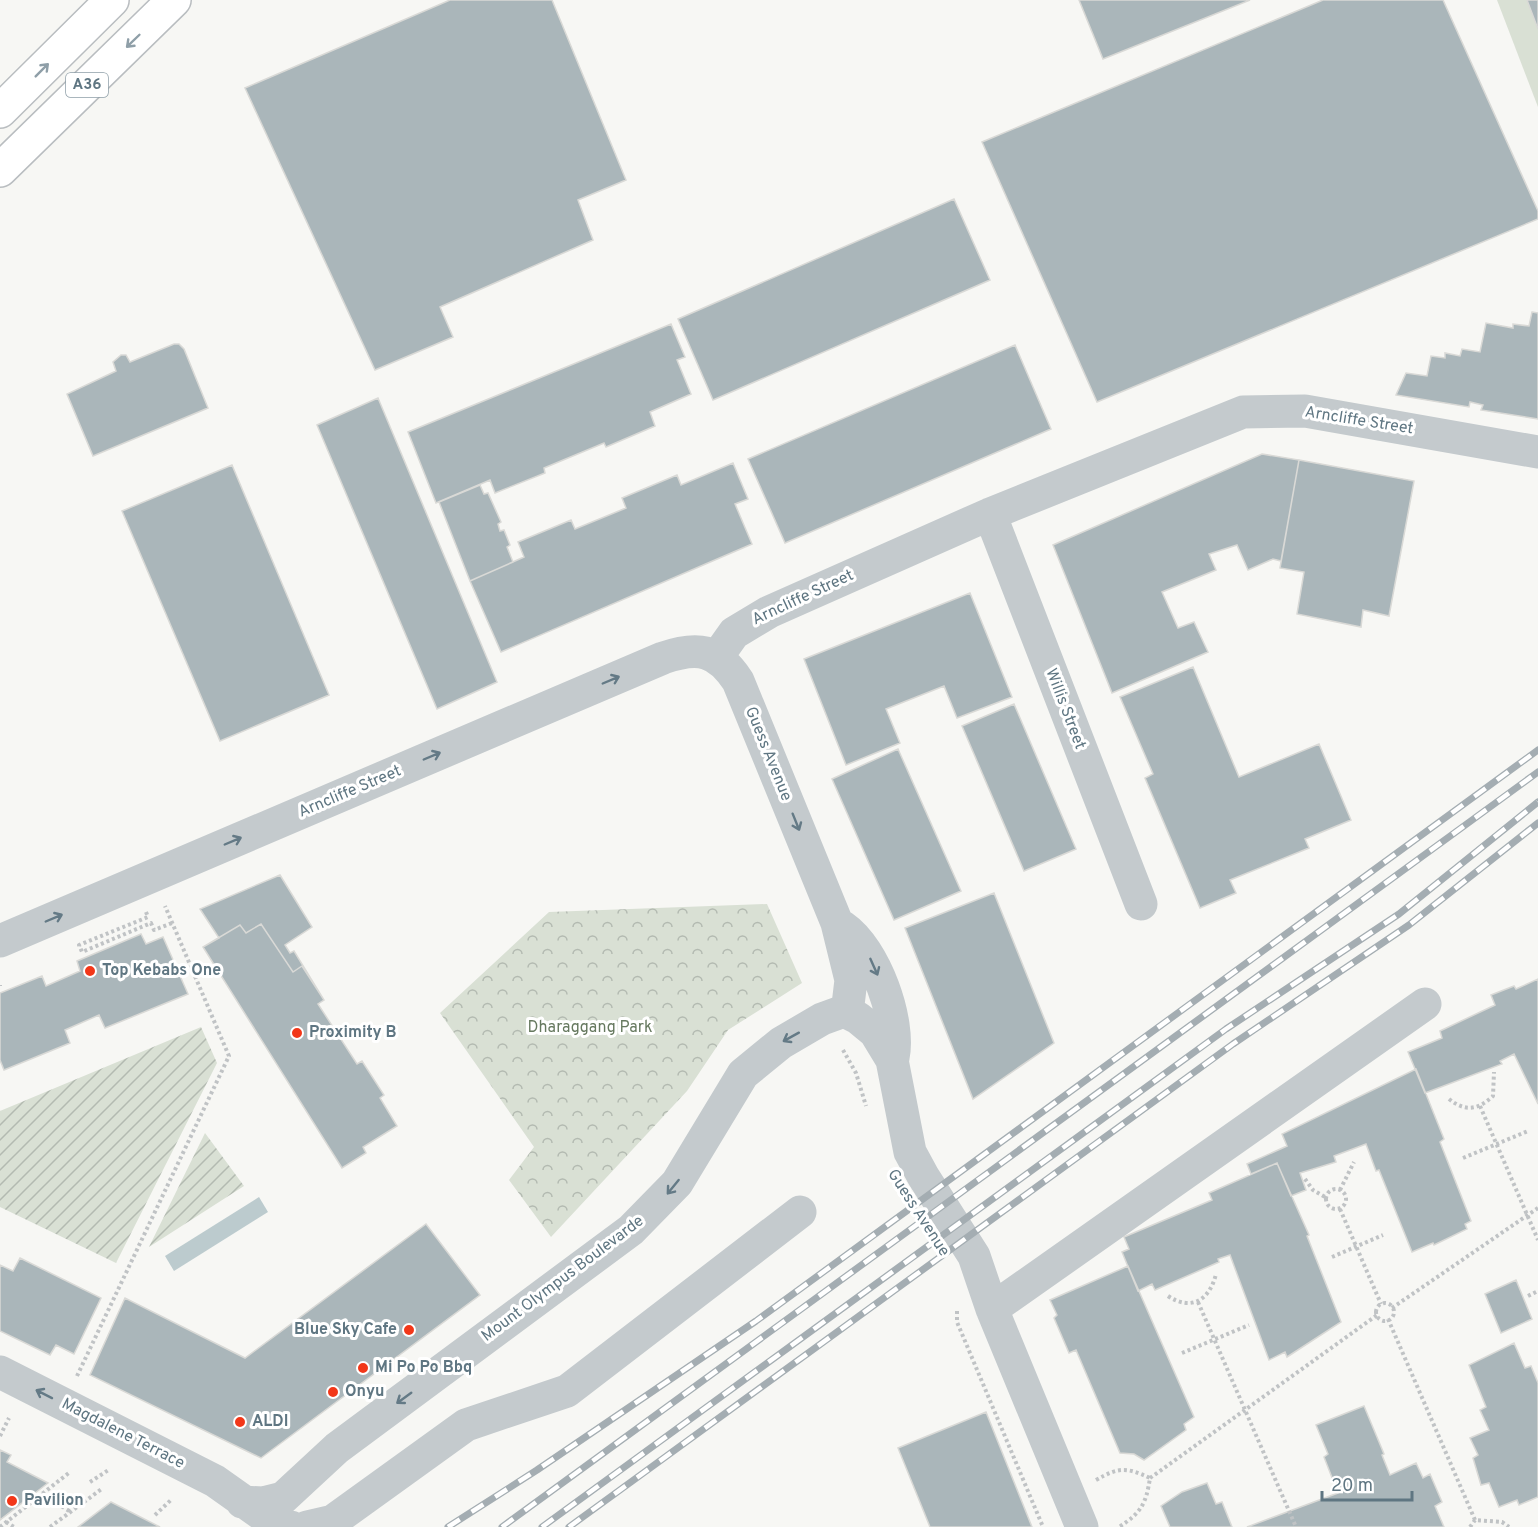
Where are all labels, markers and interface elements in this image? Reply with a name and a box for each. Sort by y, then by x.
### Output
one-way arrow [125,34,140,48]
one-way arrow [34,62,49,77]
road number: A36 [66,73,108,97]
street label: Arncliffe Street [1303,403,1415,439]
street label: Arncliffe Street [749,566,857,630]
street label: Willis Street [1040,666,1090,752]
one-way arrow [602,674,620,685]
street label: Guess Avenue [740,704,796,804]
one-way arrow [423,750,441,761]
street label: Arncliffe Street [296,761,404,823]
one-way arrow [791,813,802,831]
one-way arrow [224,835,242,846]
one-way arrow [44,912,63,923]
one-way arrow [869,958,880,976]
place label: Top Kebabs One [102,961,221,981]
marker: Top Kebabs One [83,964,97,978]
park label: Dharaggang Park [528,1018,652,1038]
place label: Proximity B [309,1023,397,1043]
marker: Proximity B [290,1026,304,1040]
one-way arrow [783,1031,800,1043]
street label: Guess Avenue [882,1166,954,1260]
one-way arrow [666,1179,679,1195]
street label: Mount Olympus Boulevarde [478,1211,648,1347]
place label: Blue Sky Cafe [294,1320,397,1340]
marker: Blue Sky Cafe [402,1323,416,1337]
place label: Mi Po Po Bbq [375,1358,472,1378]
marker: Mi Po Po Bbq [356,1361,370,1375]
place label: Onyu [345,1382,384,1402]
marker: Onyu [326,1385,340,1399]
one-way arrow [35,1388,53,1399]
one-way arrow [397,1392,413,1404]
street label: Magdalene Terrace [58,1394,188,1474]
place label: ALDI [252,1412,288,1432]
marker: ALDI [233,1415,247,1429]
scale bar [1322,1464,1412,1502]
text: 20 m [1331,1475,1373,1498]
place label: Pavilion [24,1491,84,1511]
marker: Pavilion [5,1494,19,1508]

